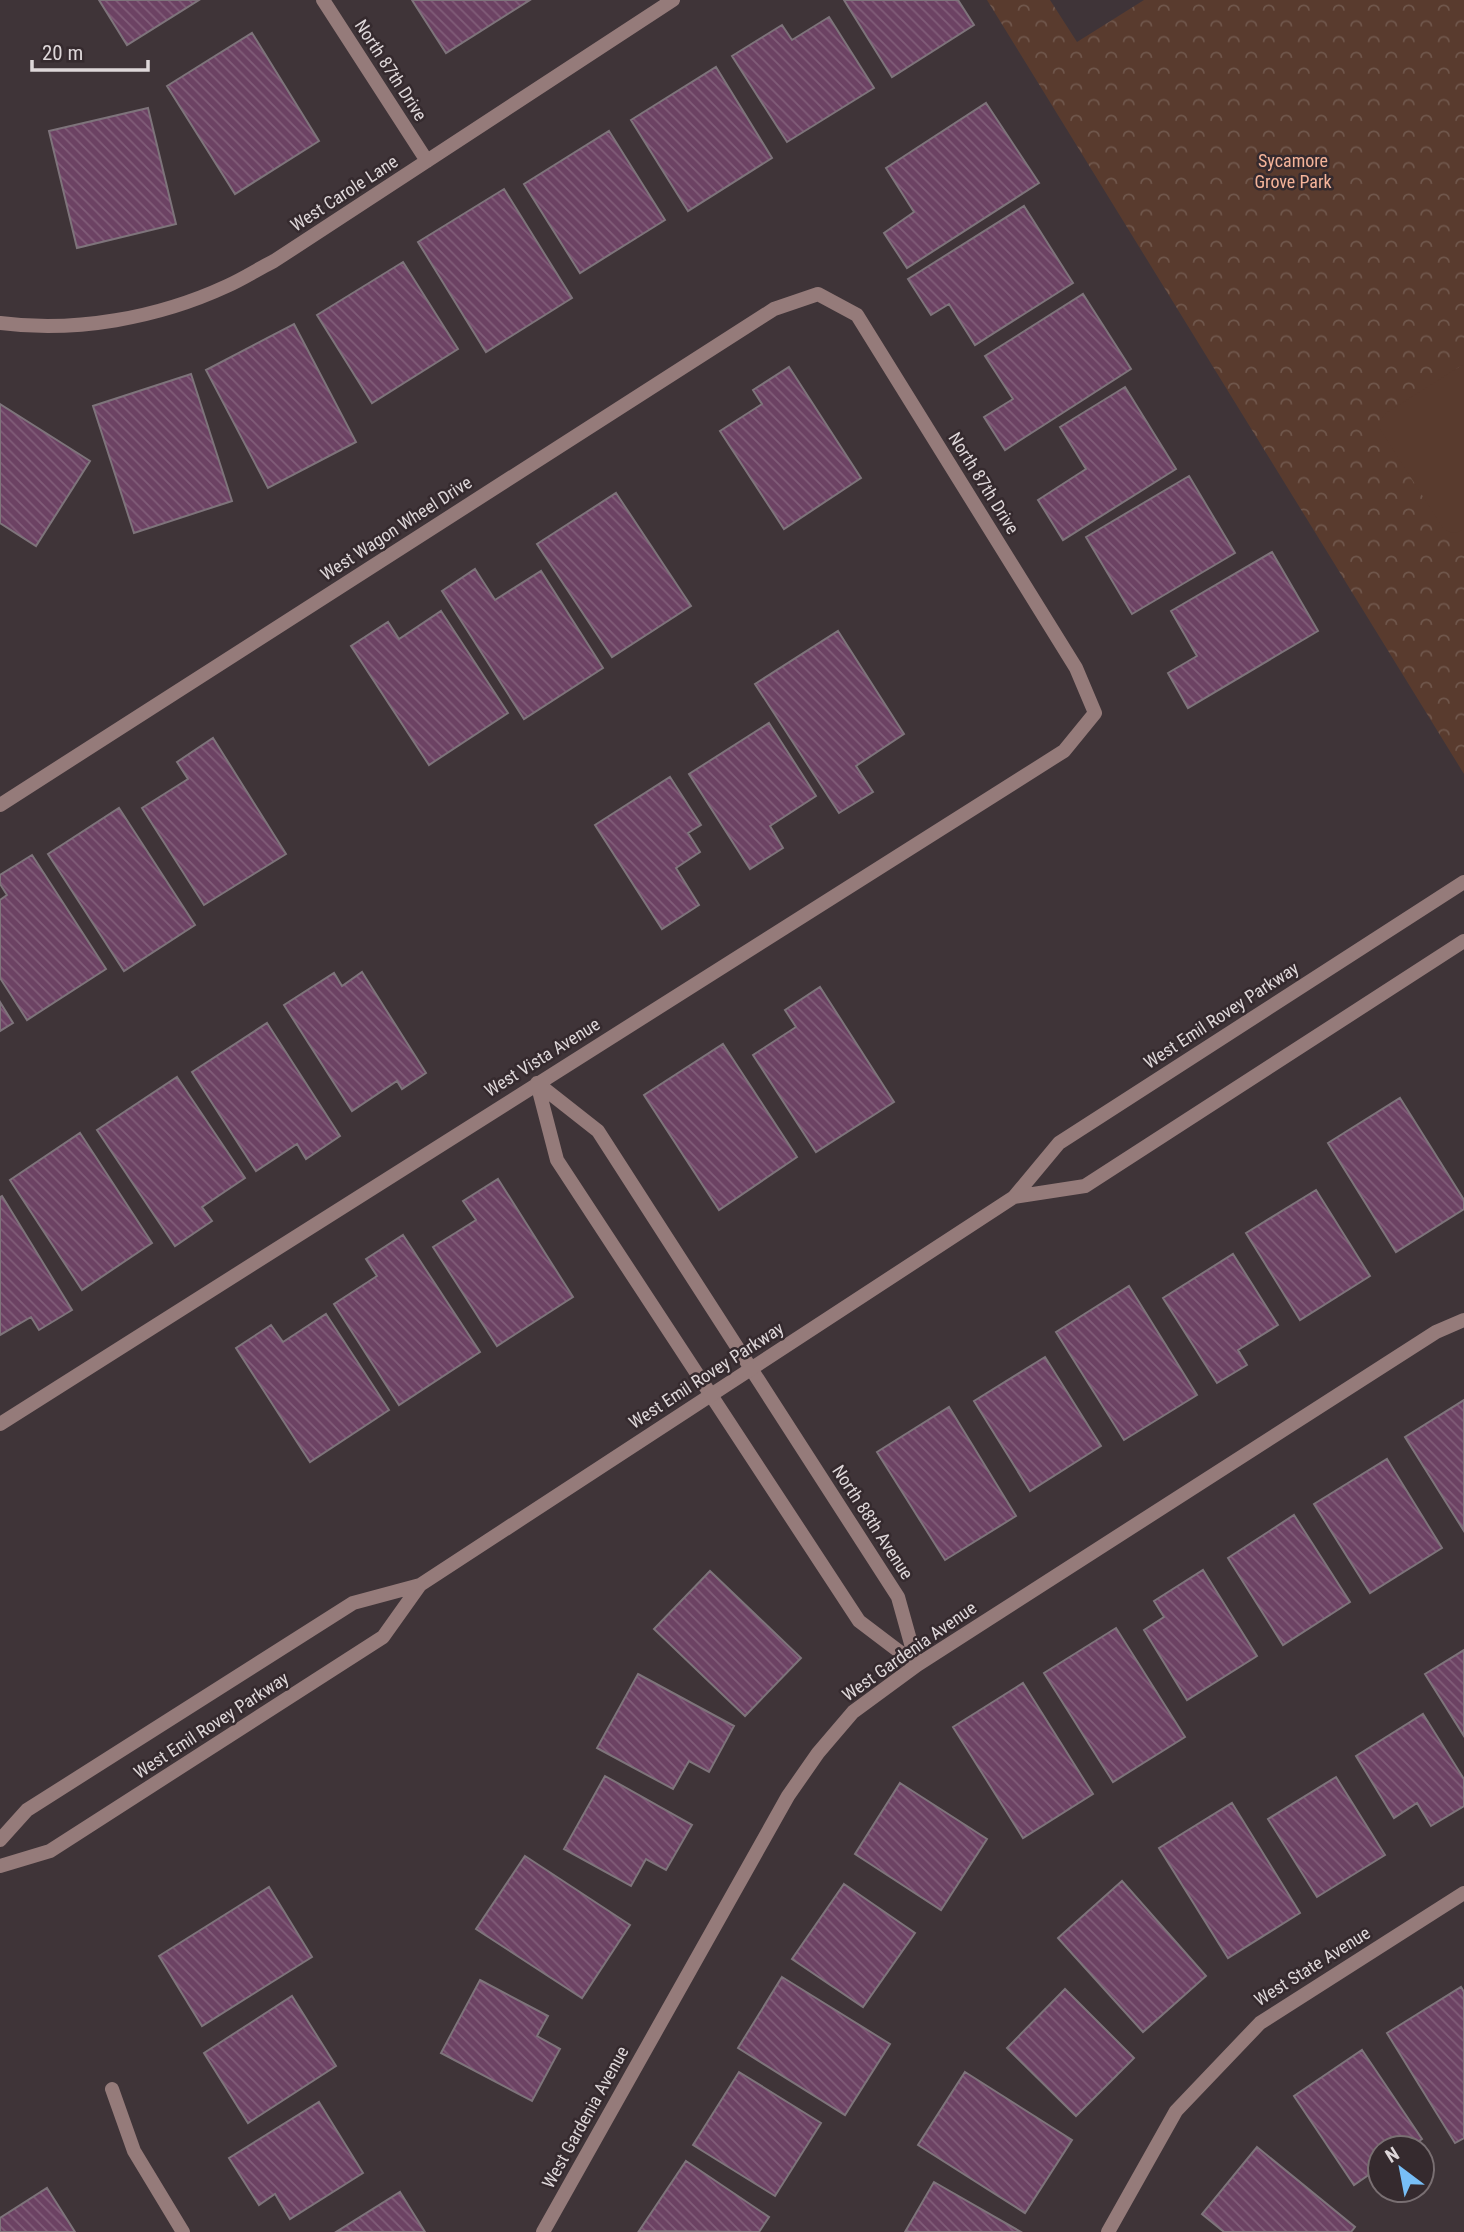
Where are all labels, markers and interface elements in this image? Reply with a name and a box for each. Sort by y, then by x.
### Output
street label: North 87th Drive [351,16,431,124]
scale bar [32,28,147,72]
text: 20 m [42,41,83,65]
street label: West Carole Lane [286,150,402,236]
park label: Sycamore Grove Park [1254,150,1332,192]
street label: North 87th Drive [944,428,1024,538]
street label: West Wagon Wheel Drive [317,471,475,585]
street label: West Emil Rovey Parkway [1140,957,1303,1073]
street label: West Vista Avenue [481,1013,603,1101]
street label: West Emil Rovey Parkway [625,1317,788,1433]
street label: North 88th Avenue [828,1461,918,1583]
street label: West Gardenia Avenue [838,1597,980,1705]
street label: West Emil Rovey Parkway [130,1667,293,1783]
street label: West State Avenue [1250,1922,1374,2010]
street label: West Gardenia Avenue [537,2042,633,2192]
north arrow [1366,2134,1436,2204]
text: N [1381,2142,1403,2168]

